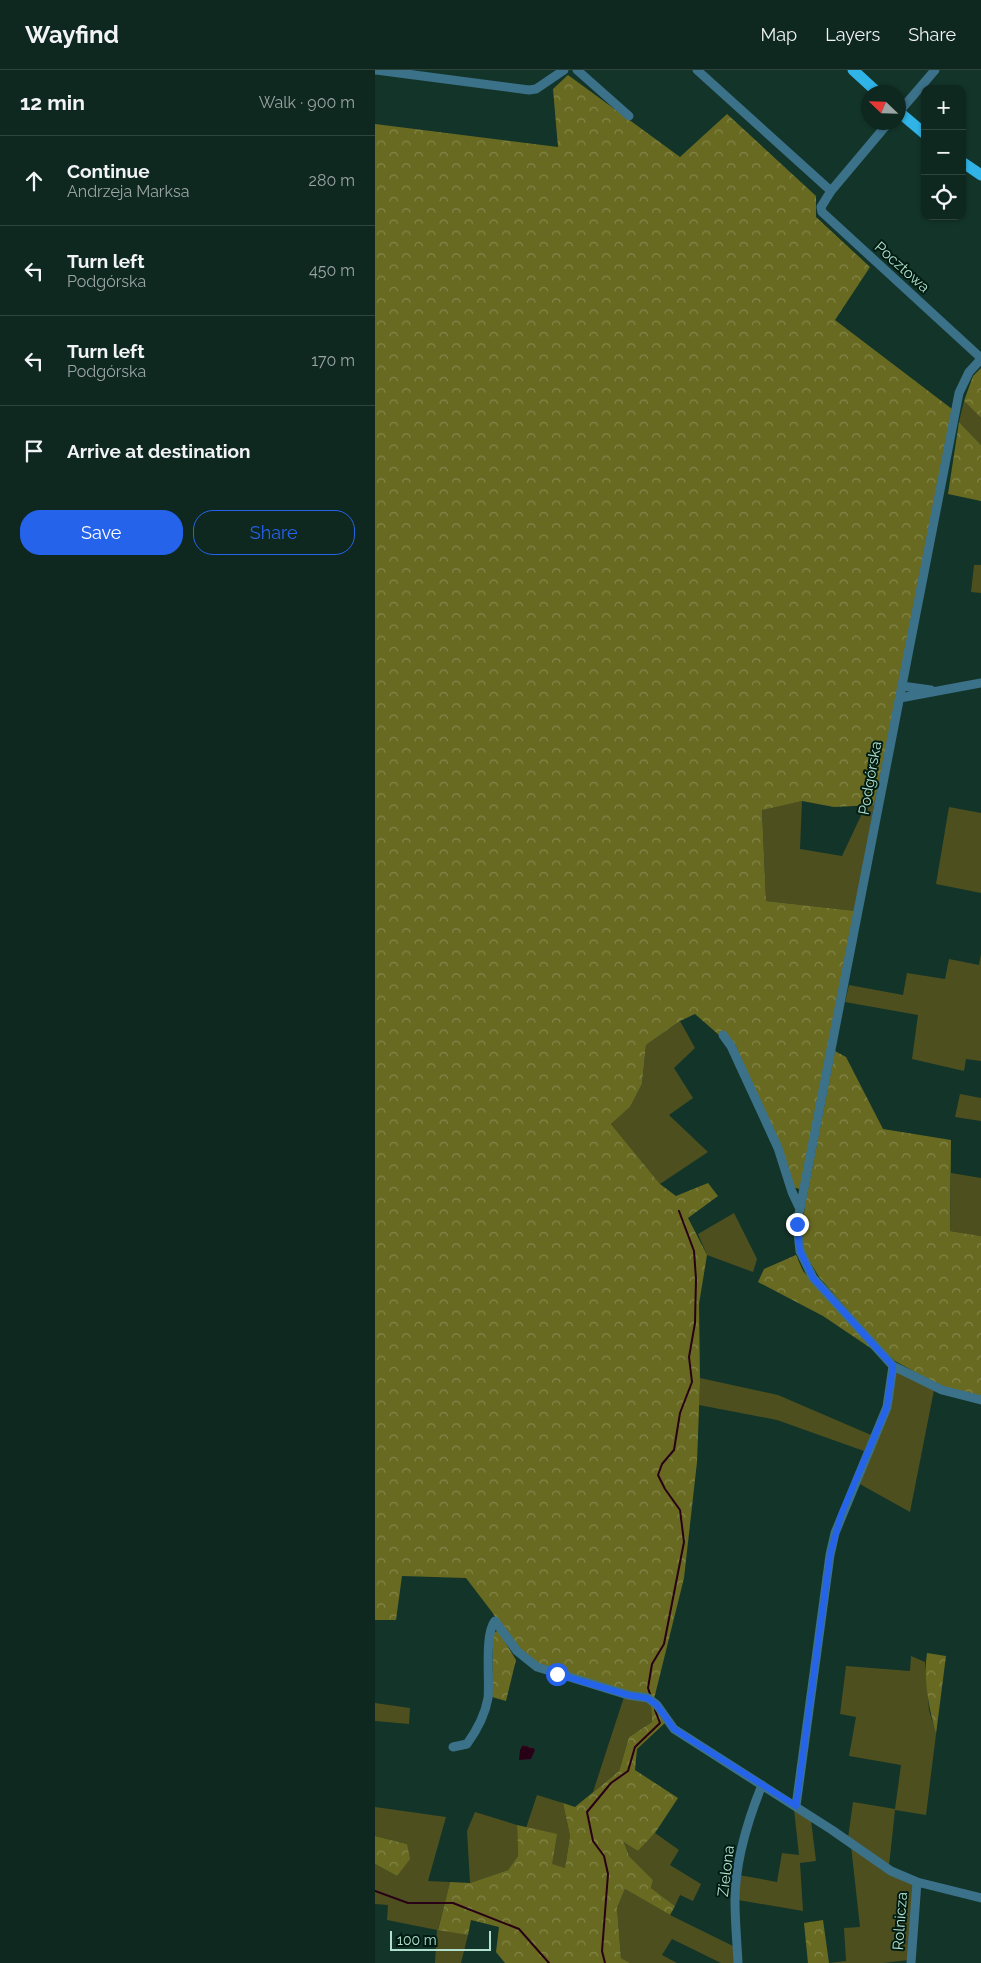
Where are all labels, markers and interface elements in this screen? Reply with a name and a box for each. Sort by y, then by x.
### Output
text: Wayfind [25,20,119,49]
text: Map [761,24,797,45]
text: Layers [825,24,880,45]
text: Share [908,24,956,45]
north arrow [861,85,906,130]
map controls [921,85,966,220]
button: + [921,85,966,130]
text: 12 min [20,90,85,115]
text: Walk · 900 m [259,93,355,112]
button: − [921,130,966,175]
text: Continue [67,160,150,182]
icon: ahead [20,167,48,195]
text: 280 m [309,171,355,190]
button: locate [921,175,966,220]
text: Andrzeja Marksa [67,182,189,201]
street label: Pocztowa [871,238,933,296]
text: Turn left [67,250,144,272]
icon: left [20,257,48,285]
text: 450 m [309,261,355,280]
text: Podgórska [67,272,146,291]
text: Turn left [67,340,144,362]
icon: left [20,347,48,375]
text: 170 m [311,351,355,370]
text: Podgórska [67,362,146,381]
icon: arrive [20,437,48,465]
text: Arrive at destination [67,440,251,462]
button: Save [20,510,183,555]
button: Share [193,510,355,555]
street label: Podgórska [855,740,885,816]
route end [786,1213,809,1236]
route start [546,1663,569,1686]
street label: Zielona [714,1844,738,1898]
street label: Rolnicza [889,1891,911,1951]
scale bar [390,1928,491,1951]
text: 100 m [397,1932,437,1948]

